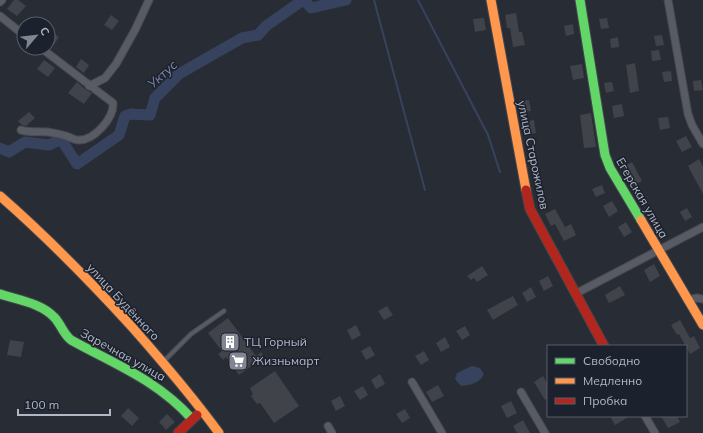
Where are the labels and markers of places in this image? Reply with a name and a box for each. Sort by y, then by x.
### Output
building icon: ТЦ Горный [219,331,241,353]
place label: ТЦ Горный [244,334,307,349]
supermarket icon: Жизньмарт [227,350,249,372]
place label: Жизньмарт [252,353,320,368]

